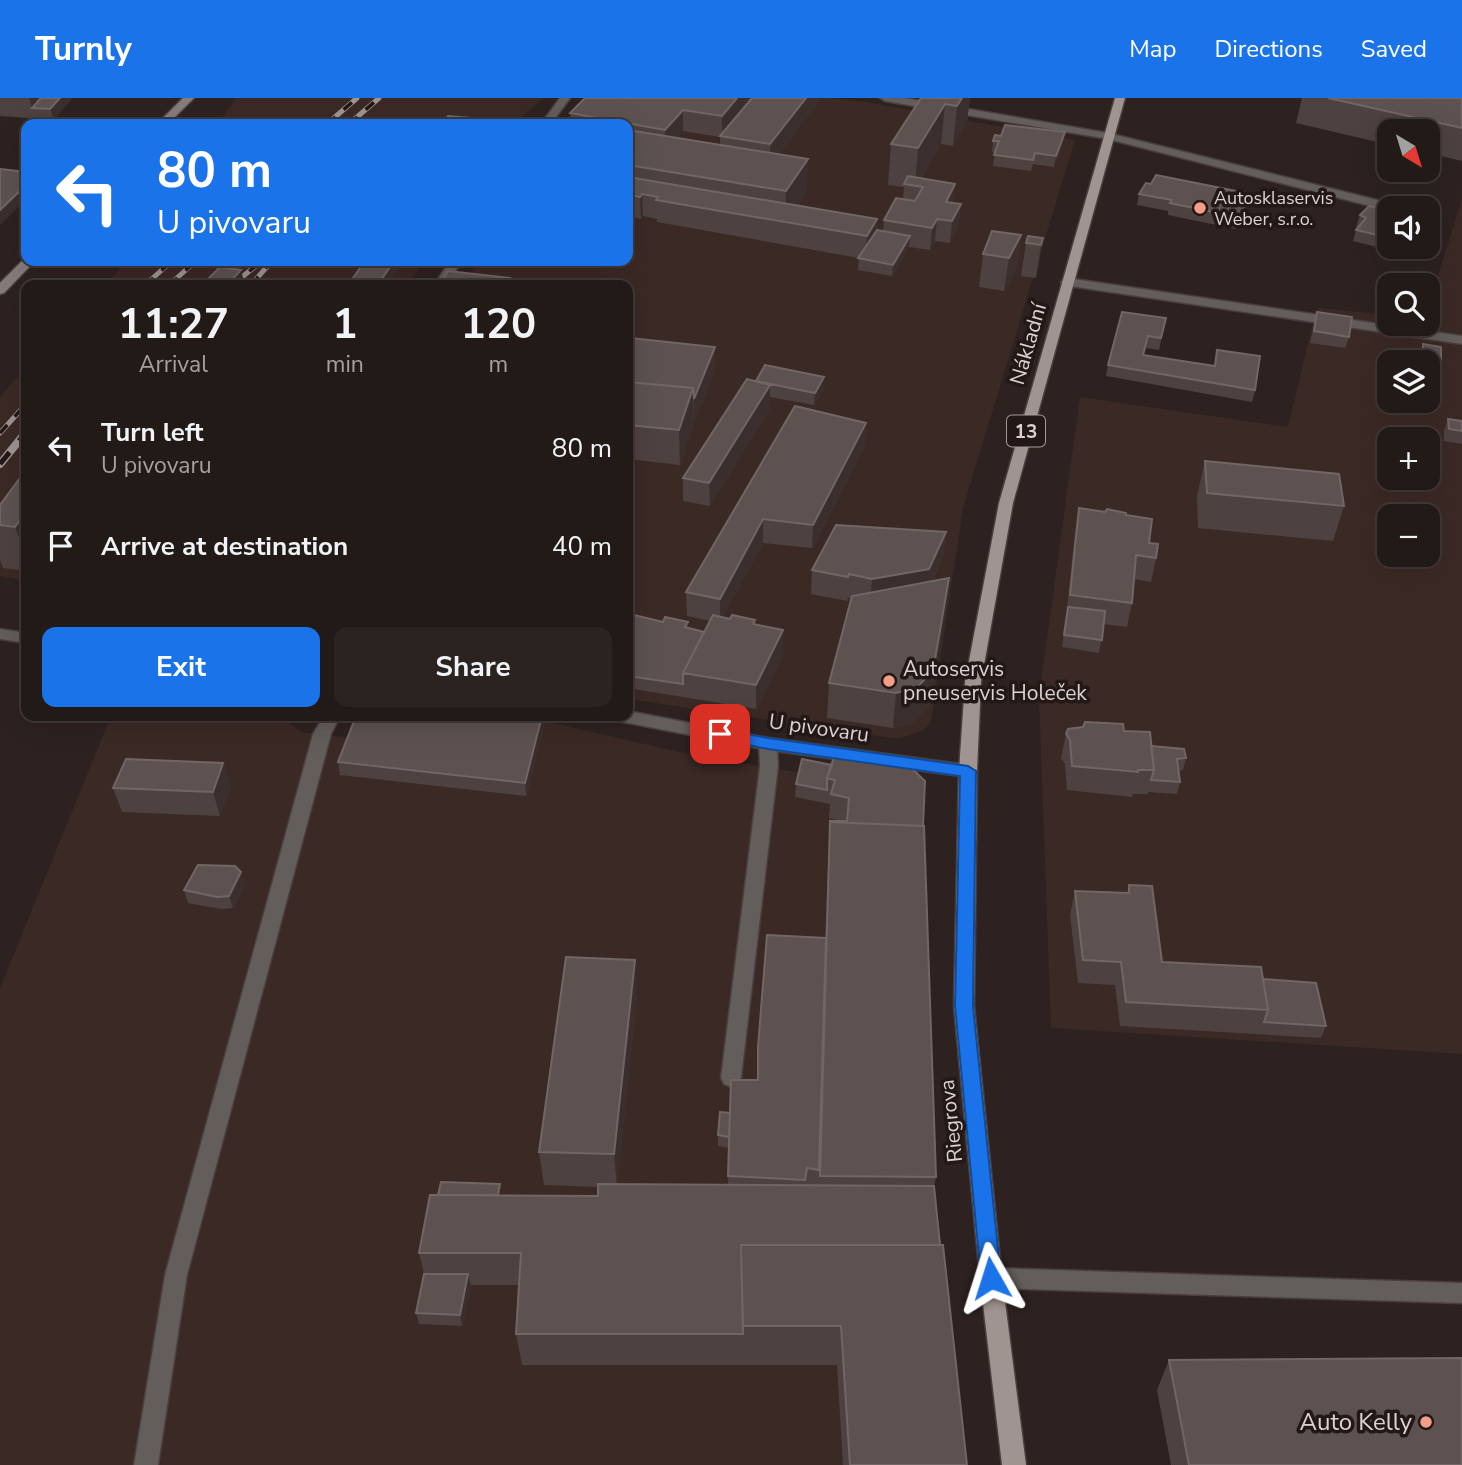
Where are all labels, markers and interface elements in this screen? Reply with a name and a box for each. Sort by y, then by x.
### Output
text: Turnly [35,27,132,72]
text: Map [1129,33,1176,65]
text: Directions [1214,33,1323,65]
text: Saved [1361,33,1427,65]
north arrow [1377,119,1440,182]
map controls [1377,119,1440,567]
text: 80 m [157,137,272,204]
icon: left [42,147,133,238]
place label: Autosklaservis Weber, s.r.o. [1214,186,1333,231]
button: sound [1377,196,1440,259]
marker: Autosklaservis Weber, s.r.o. [1192,200,1208,216]
text: U pivovaru [157,201,311,244]
button: search [1377,273,1440,336]
text: 11:27 [118,296,229,353]
text: 1 [332,296,357,353]
text: 120 [461,296,536,353]
street label: Nákladní [1003,299,1053,388]
text: Arrival [139,349,208,380]
text: min [326,349,364,380]
text: m [489,349,508,380]
button: layers [1377,350,1440,413]
text: Turn left [101,415,204,450]
road number: 13 [1007,416,1045,446]
button: + [1377,427,1440,490]
icon: left [42,429,80,467]
text: 80 m [552,431,612,466]
text: U pivovaru [101,450,212,481]
button: − [1377,504,1440,567]
icon: arrive [42,527,80,565]
text: Arrive at destination [101,529,348,564]
text: 40 m [552,529,612,564]
button: Exit [42,627,320,707]
button: Share [334,627,612,707]
place label: Autoservis pneuservis Holeček [903,655,1087,707]
marker: Autoservis pneuservis Holeček [881,673,897,689]
pin [690,704,750,764]
street label: U pivovaru [767,707,871,749]
icon: arrive [701,715,739,753]
street label: Riegrova [933,1078,969,1164]
position arrow [954,1241,1028,1315]
place label: Auto Kelly [1299,1406,1413,1438]
marker: Auto Kelly [1418,1414,1434,1430]

